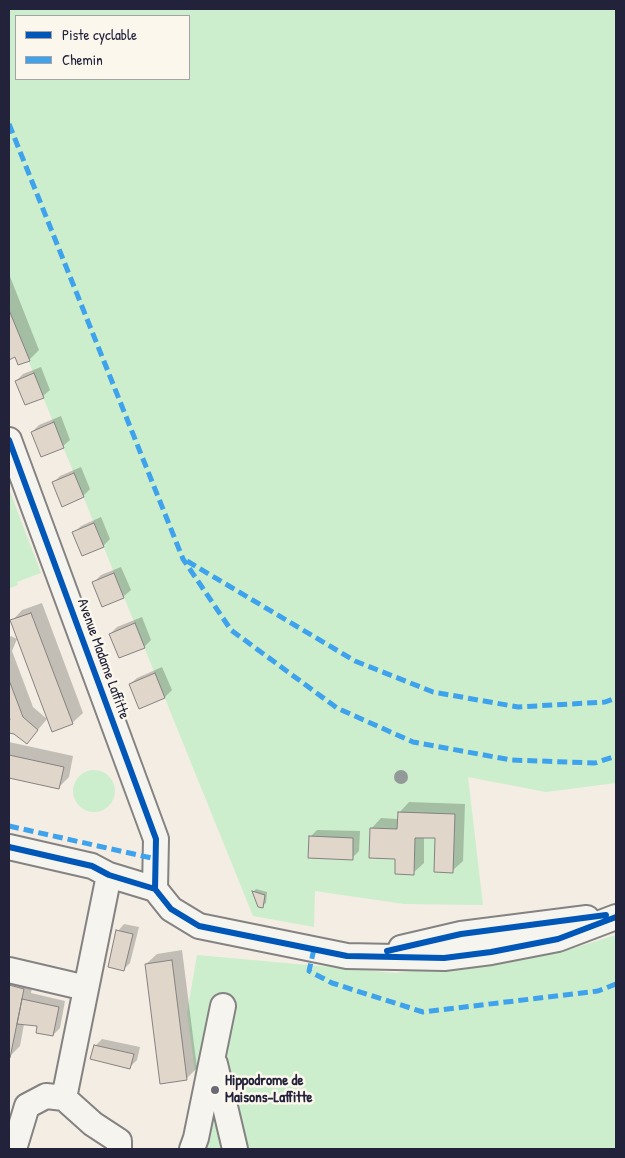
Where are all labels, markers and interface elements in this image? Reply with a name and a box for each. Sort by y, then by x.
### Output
legend [15,15,190,80]
text: Piste cyclable [62,24,137,45]
text: Chemin [62,49,103,70]
street label: Avenue Madame Laffitte [73,596,133,722]
place label: Hippodrome de Maisons-Laffitte [225,1072,313,1107]
marker: Hippodrome de Maisons-Laffitte [209,1084,221,1096]

